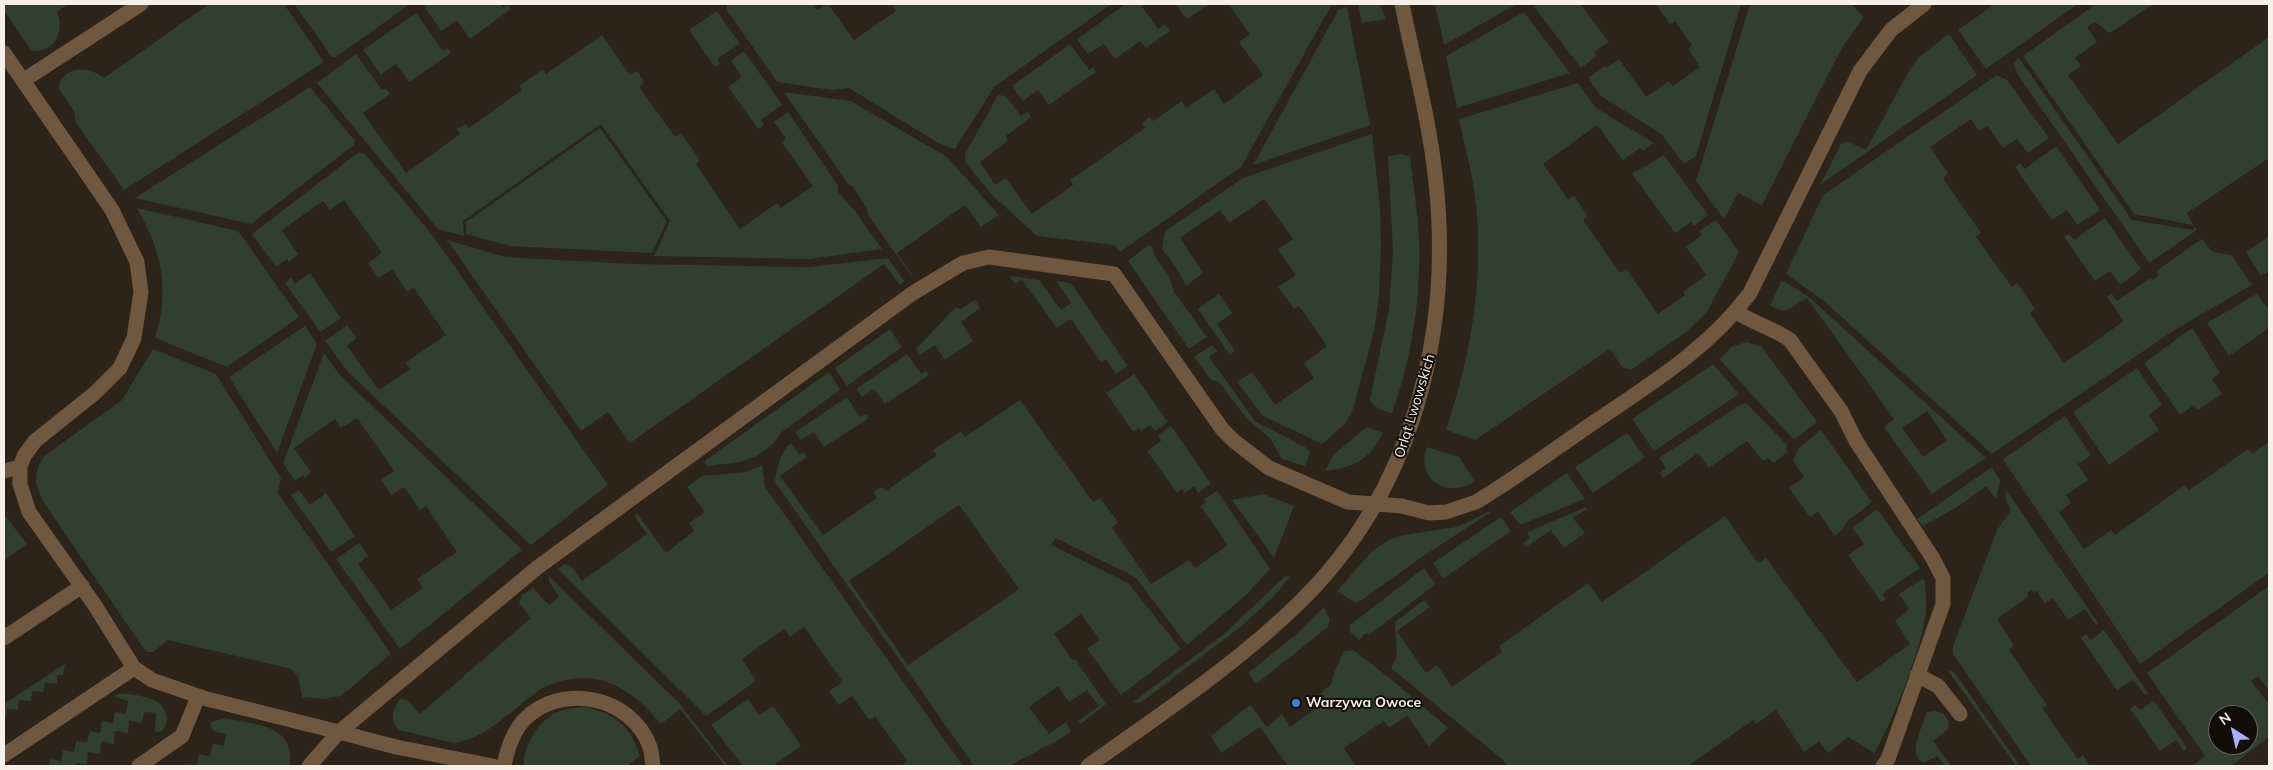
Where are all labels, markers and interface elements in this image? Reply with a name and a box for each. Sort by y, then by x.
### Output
street label: Orląt Lwowskich [1391,352,1439,460]
place label: Warzywa Owoce [1306,695,1421,711]
marker: Warzywa Owoce [1290,697,1302,709]
north arrow [2208,705,2258,755]
text: N [2215,708,2234,729]

